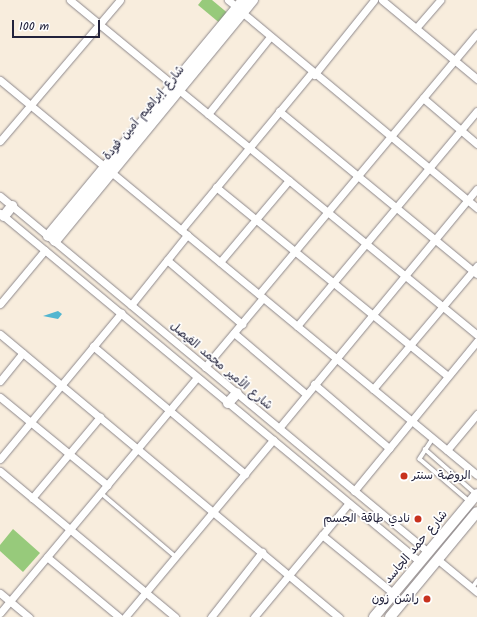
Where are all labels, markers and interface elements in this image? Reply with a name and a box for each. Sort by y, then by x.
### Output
scale bar [14,12,102,38]
text: 100 m [19,17,49,36]
street label: شارع إبراهيم آمين فودة [100,63,188,163]
street label: شارع الأمير محمد الفيصل [167,319,275,413]
place label: الروضة سنتر [412,469,471,483]
marker: الروضة سنتر [399,471,409,481]
street label: شارع حمد الجاسد [381,507,451,587]
place label: نادي طاقة الجسم [323,512,410,526]
marker: نادي طاقة الجسم [413,514,423,524]
place label: راشن زون [372,592,419,606]
marker: راشن زون [422,594,432,604]

